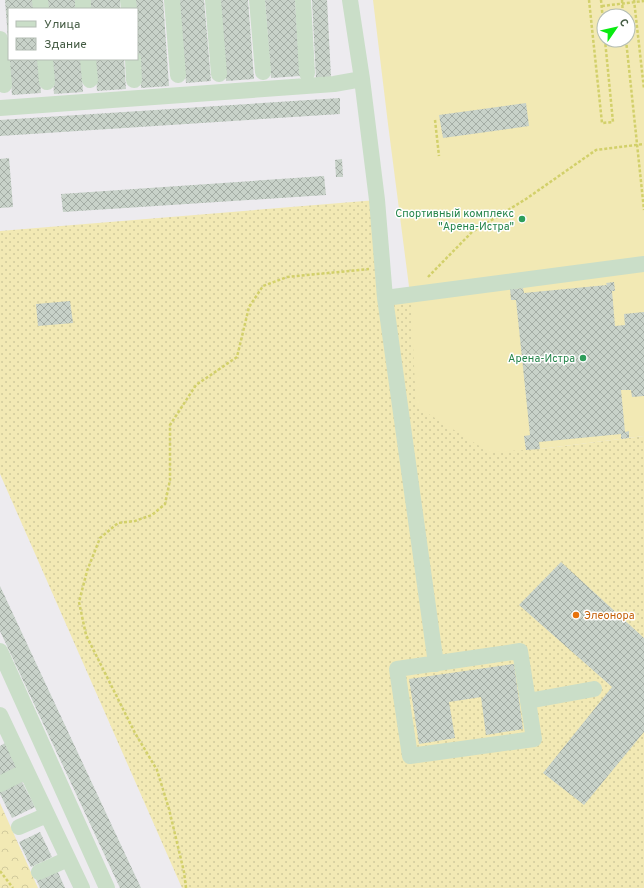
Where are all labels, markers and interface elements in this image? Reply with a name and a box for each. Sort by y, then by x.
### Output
legend [8,8,138,60]
north arrow [596,8,636,48]
text: С [616,16,631,30]
text: Улица [44,17,80,33]
text: Здание [44,37,87,53]
place label: Спортивный комплекс "Арена-Истра" [395,207,514,234]
marker: Спортивный комплекс "Арена-Истра" [517,214,527,224]
place label: Арена-Истра [508,352,575,366]
marker: Арена-Истра [578,353,588,363]
place label: Элеонора [584,609,635,623]
marker: Элеонора [571,610,581,620]

